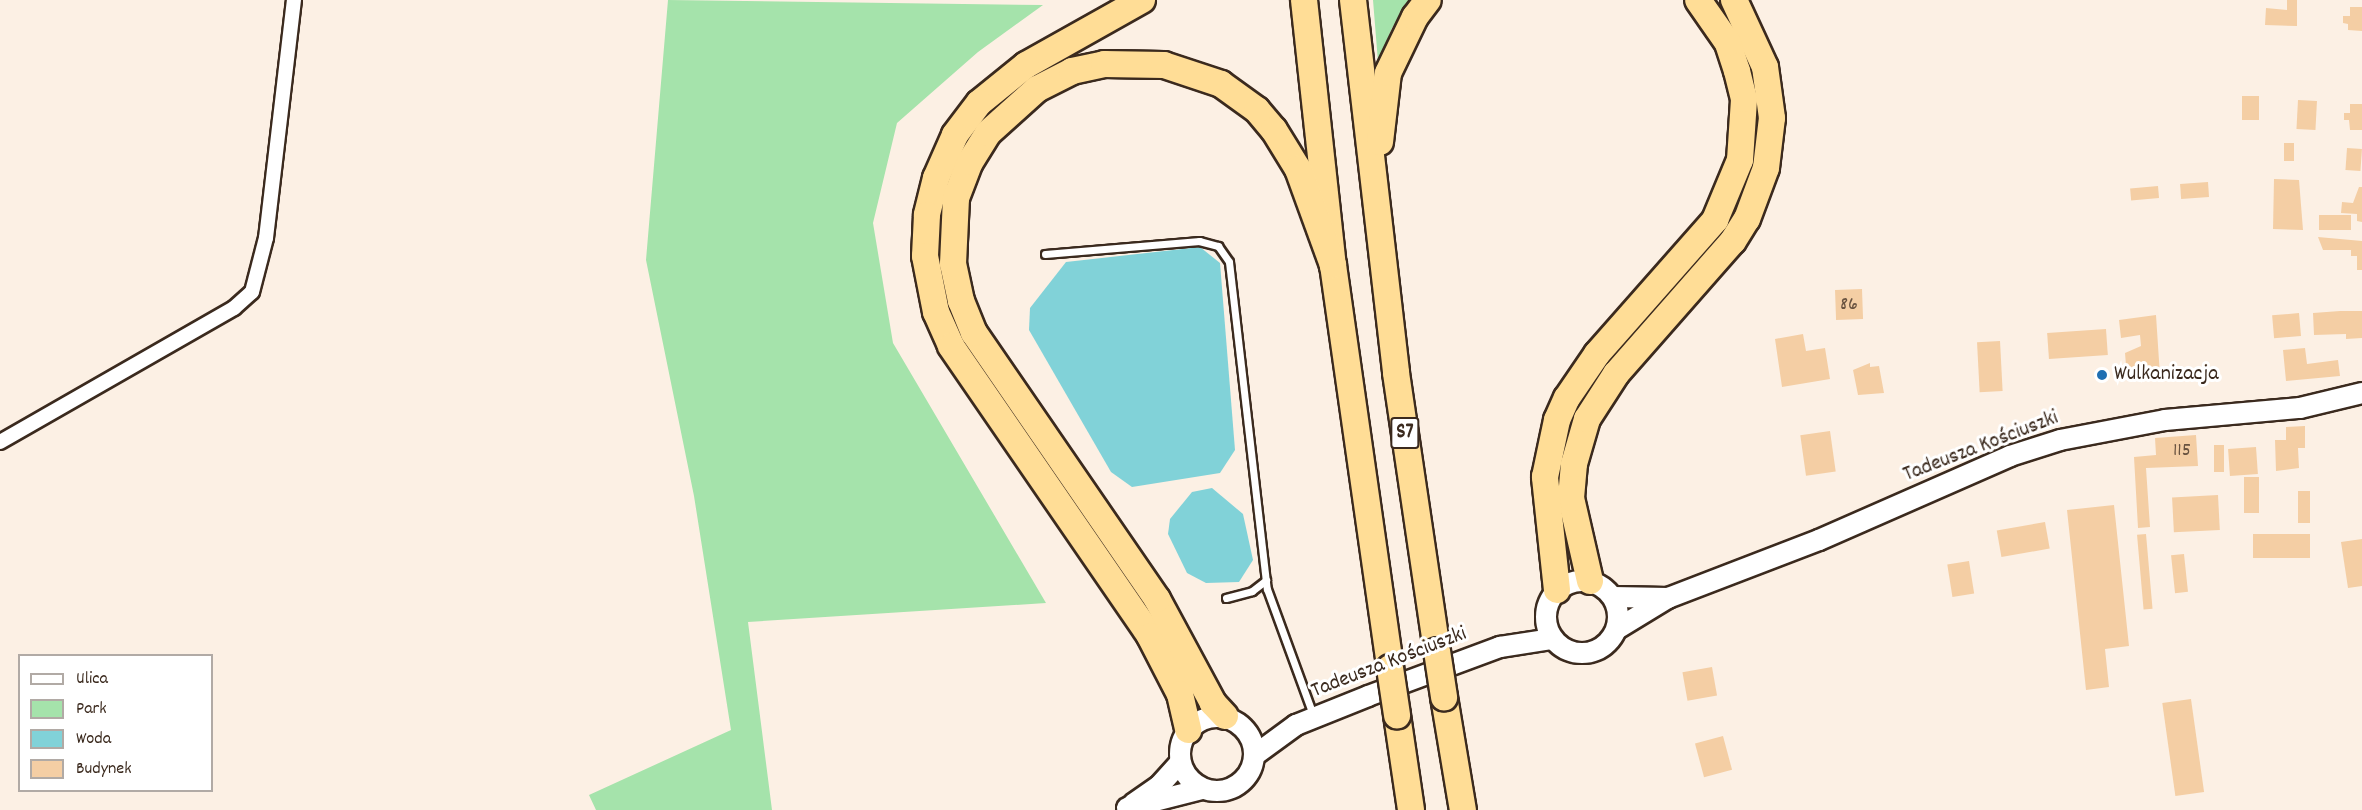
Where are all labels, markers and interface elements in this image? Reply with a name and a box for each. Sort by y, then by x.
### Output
house number: 86 [1840,293,1858,317]
place label: Wulkanizacja [2114,362,2218,388]
marker: Wulkanizacja [2095,368,2109,382]
street label: Tadeusza Kościuszki [1900,405,2062,489]
road number: S7 [1390,415,1420,451]
house number: 115 [2173,439,2191,463]
street label: Tadeusza Kościuszki [1308,621,1470,705]
legend [18,654,213,792]
text: Ulica [76,667,108,692]
text: Park [76,697,107,722]
text: Woda [76,727,111,752]
text: Budynek [76,757,132,782]

